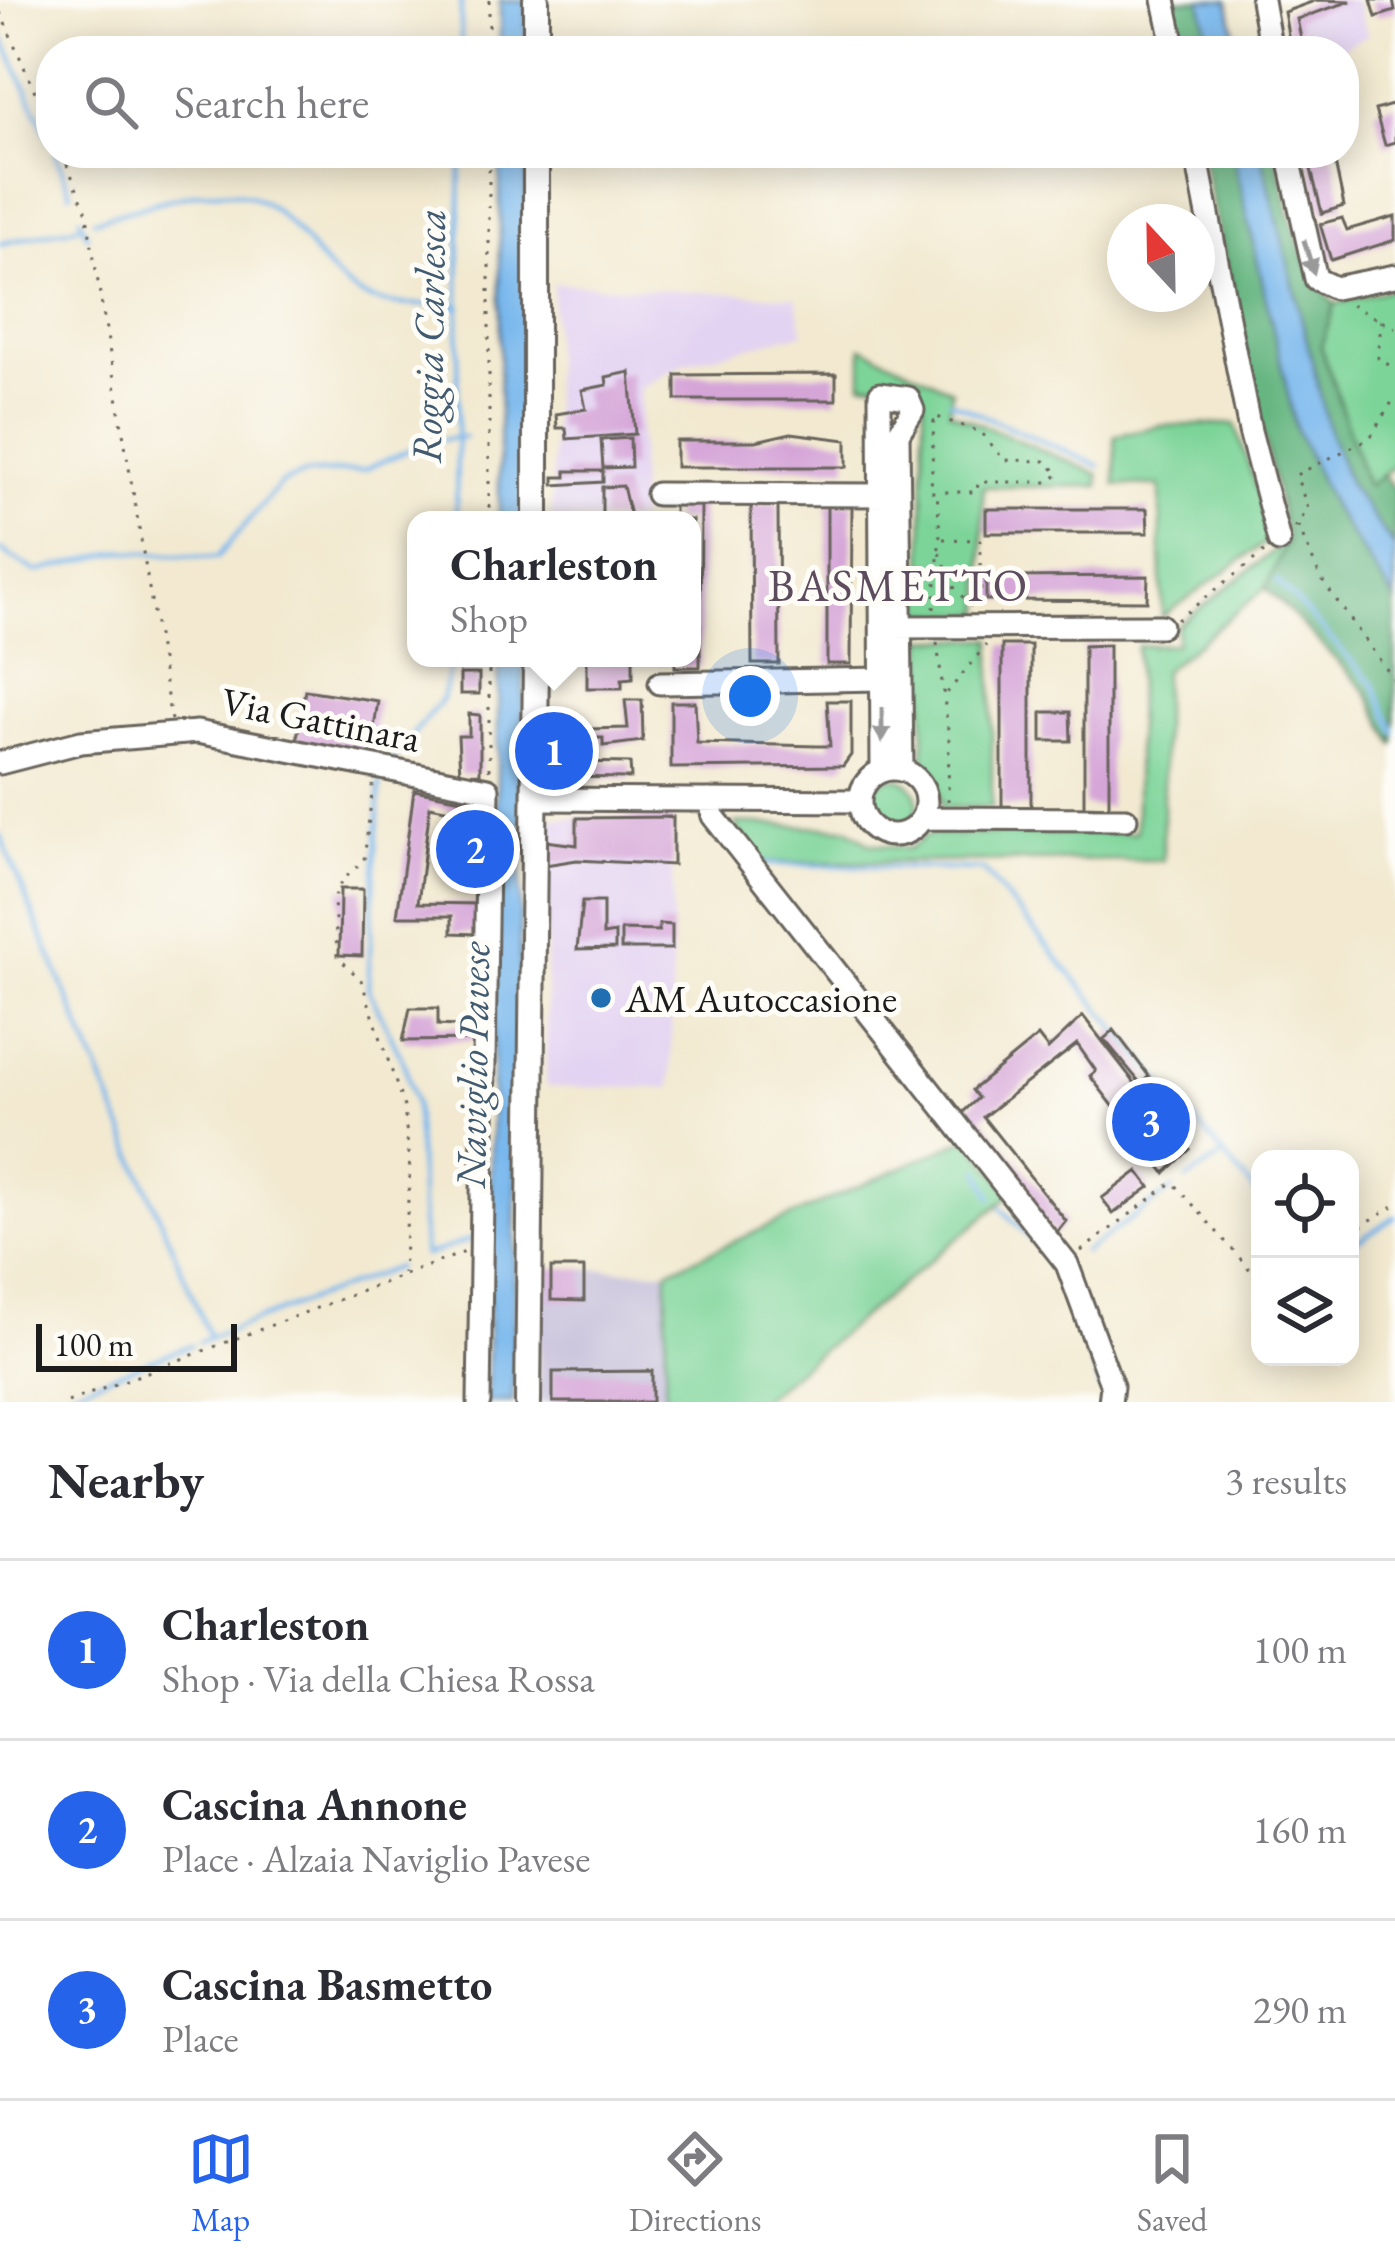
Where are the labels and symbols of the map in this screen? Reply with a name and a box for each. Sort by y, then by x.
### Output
north arrow [1107,204,1215,312]
water label: Roggia Carlesca [399,208,458,464]
one-way arrow [1301,239,1319,276]
district label: BASMETTO [768,556,1030,614]
your location [720,666,780,726]
street label: Via Gattinara [217,675,425,764]
pin: 1 [515,706,593,796]
one-way arrow [872,707,892,745]
pin: 2 [436,804,514,894]
water label: Naviglio Pavese [443,940,502,1190]
place label: AM Autoccasione [624,973,897,1024]
marker: AM Autoccasione [588,985,614,1011]
pin: 3 [1112,1077,1190,1167]
scale bar [36,1318,237,1371]

